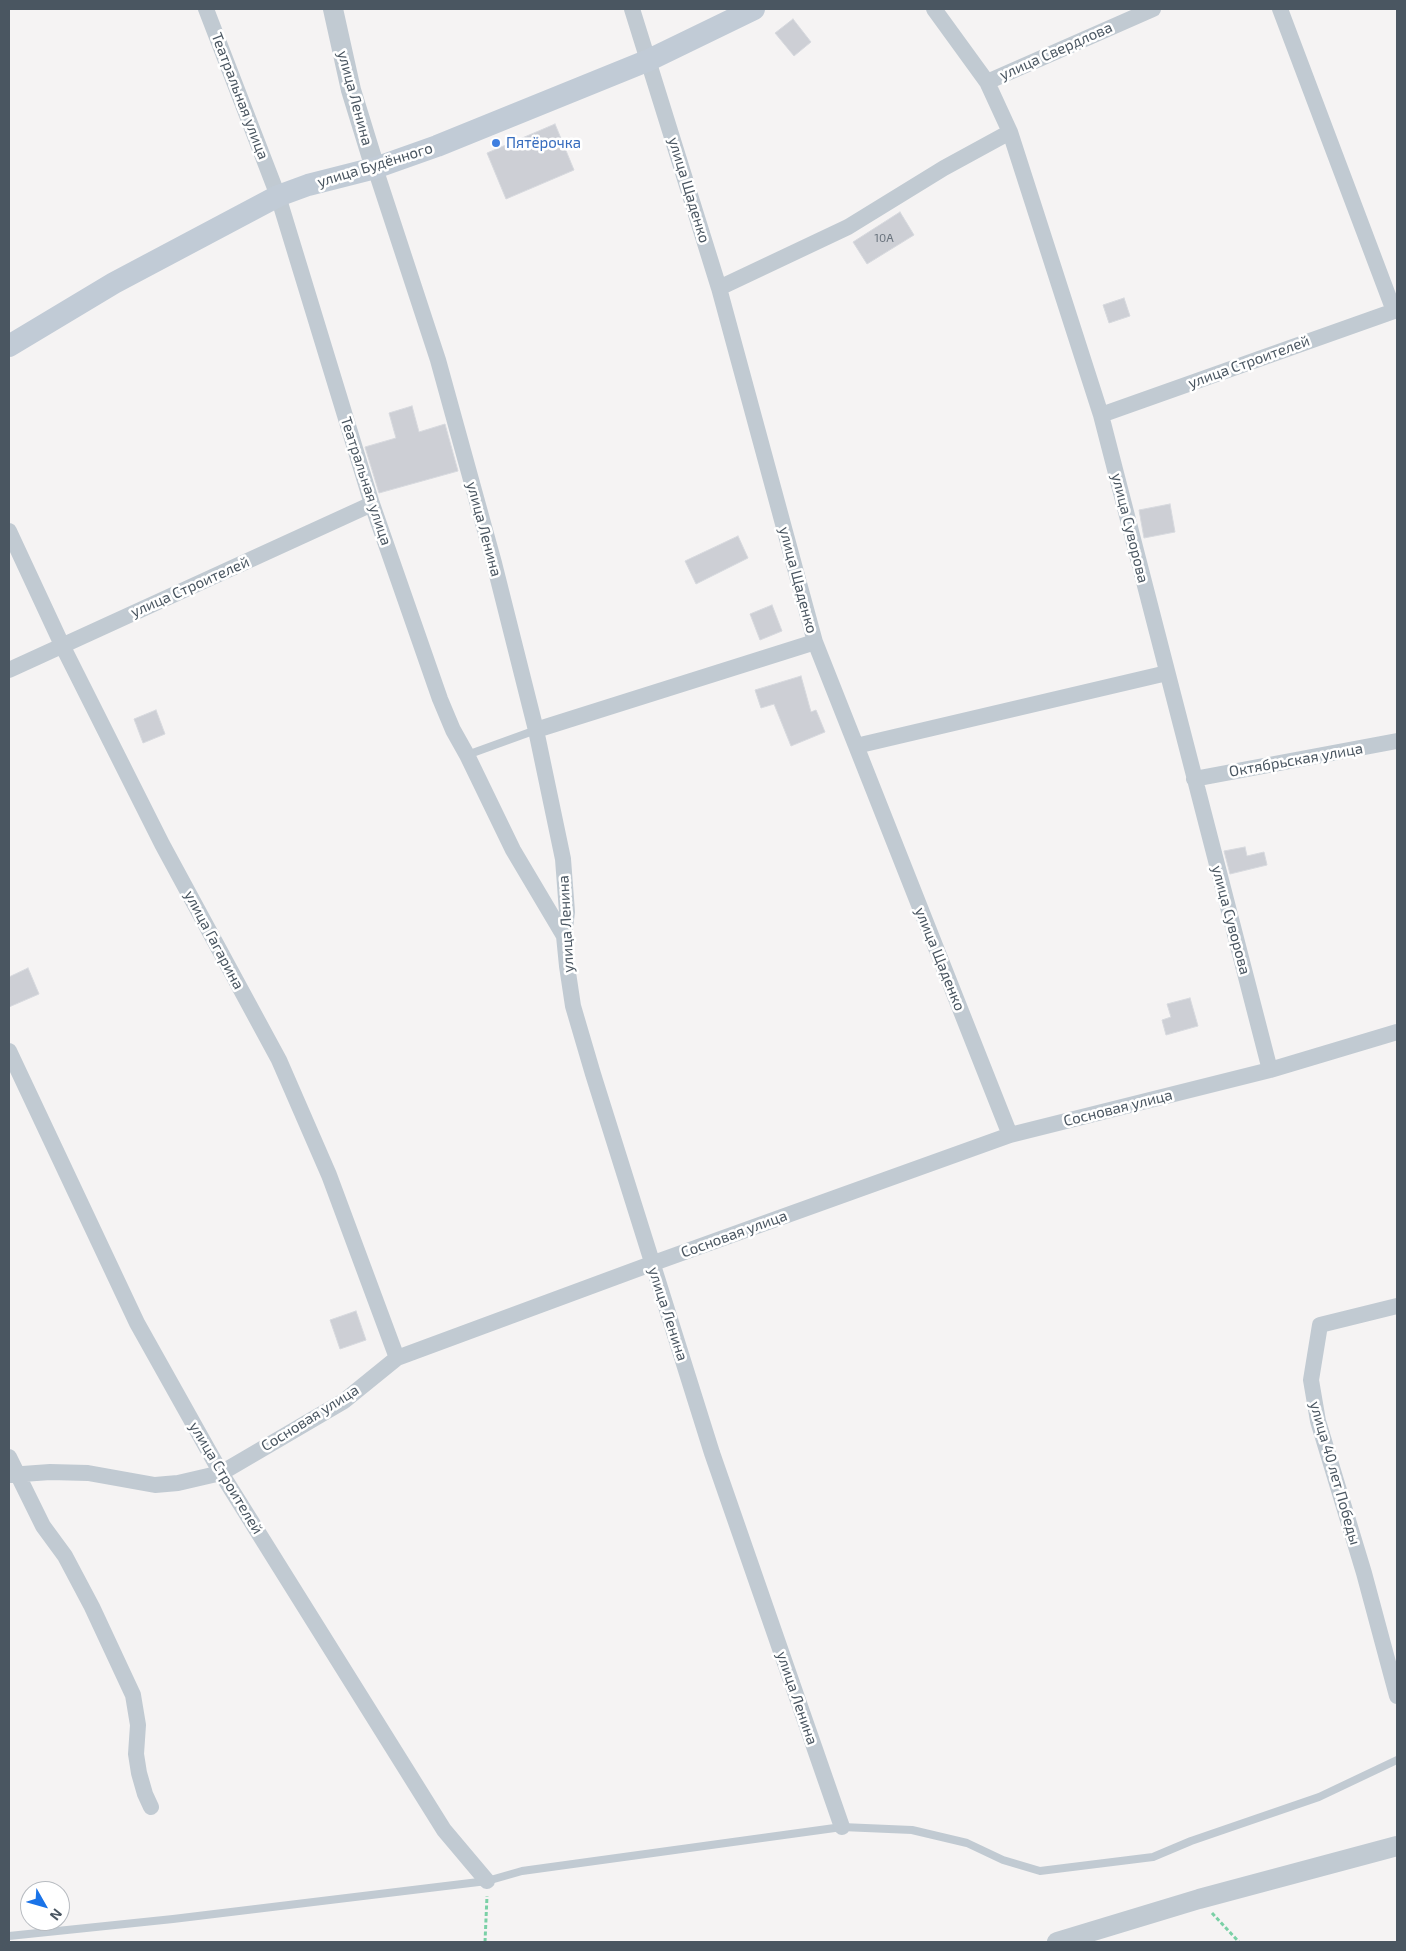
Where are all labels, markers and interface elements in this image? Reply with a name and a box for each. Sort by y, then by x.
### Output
street label: улица Свердлова [997,18,1115,84]
street label: Театральная улица [208,30,272,162]
street label: улица Ленина [334,49,376,147]
place label: Пятёрочка [506,134,581,152]
street label: улица Щаденко [664,135,714,245]
marker: Пятёрочка [490,137,502,149]
street label: улица Будённого [315,139,435,191]
house number: 10А [874,231,894,245]
street label: улица Строителей [1186,332,1312,392]
street label: Театральная улица [337,414,395,548]
street label: улица Суворова [1108,471,1152,585]
street label: улица Ленина [463,480,505,578]
street label: улица Щаденко [775,525,821,635]
street label: улица Строителей [128,553,252,621]
street label: Октябрьская улица [1228,739,1364,781]
street label: улица Суворова [1208,863,1254,977]
street label: улица Ленина [554,875,578,973]
street label: улица Гагарина [180,888,248,992]
street label: улица Щаденко [911,905,969,1013]
street label: Сосновая улица [1062,1086,1174,1130]
street label: Сосновая улица [678,1206,790,1262]
street label: улица Ленина [644,1265,692,1363]
street label: Сосновая улица [258,1381,362,1455]
street label: улица 40 лет Победы [1306,1399,1364,1547]
street label: улица Строителей [185,1419,267,1537]
street label: улица Ленина [773,1649,821,1747]
north arrow [20,1881,70,1931]
text: N [47,1906,66,1924]

